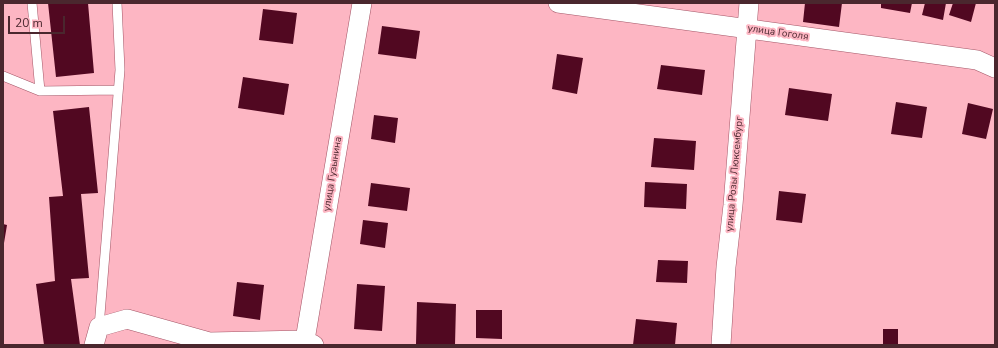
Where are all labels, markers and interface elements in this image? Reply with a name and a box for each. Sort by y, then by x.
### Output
scale bar [10,8,67,34]
text: 20 m [15,15,43,31]
street label: улица Гоголя [747,23,809,43]
street label: улица Розы Люксембург [724,116,746,232]
street label: улица Гузынина [321,136,345,212]

